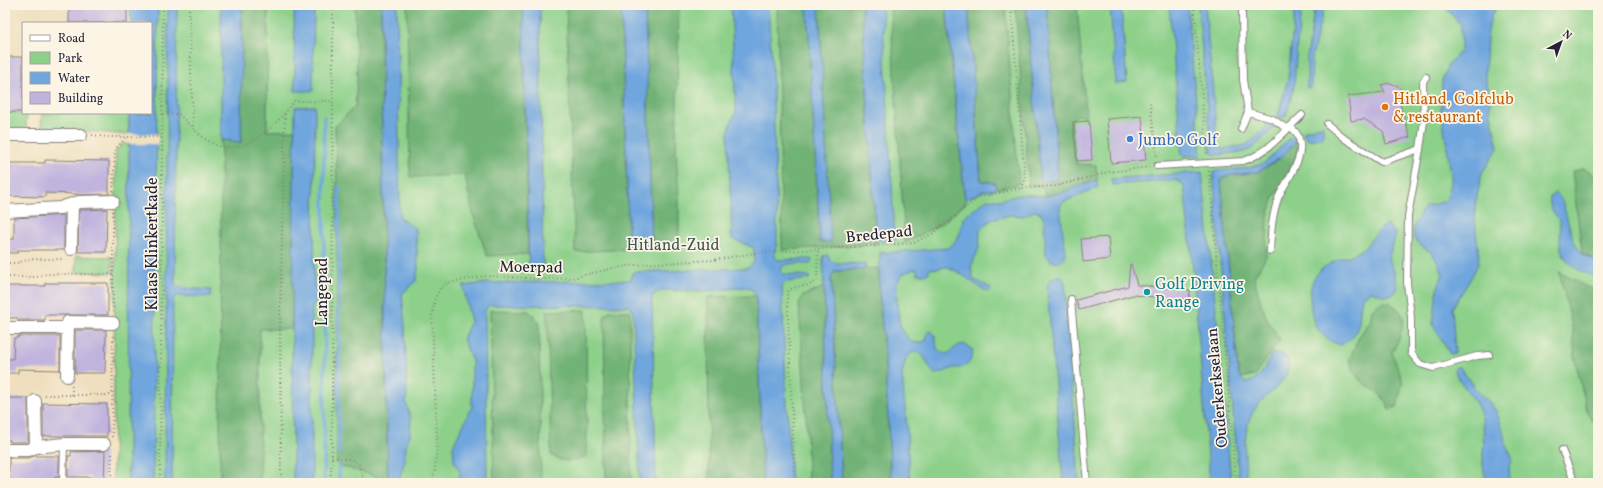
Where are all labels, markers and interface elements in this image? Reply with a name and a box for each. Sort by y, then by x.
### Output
legend [22,22,152,114]
north arrow [1541,22,1581,62]
text: N [1559,27,1575,44]
text: Road [58,31,85,47]
text: Park [58,51,83,67]
text: Water [58,71,90,87]
place label: Hitland, Golfclub & restaurant [1393,89,1514,129]
text: Building [58,91,103,107]
marker: Hitland, Golfclub & restaurant [1380,102,1390,112]
place label: Jumbo Golf [1138,130,1219,152]
marker: Jumbo Golf [1125,134,1135,144]
street label: Klaas Klinkertkade [142,177,164,311]
street label: Bredepad [845,221,914,249]
park label: Hitland-Zuid [627,235,719,257]
street label: Moerpad [499,256,563,280]
street label: Langepad [312,258,334,326]
place label: Golf Driving Range [1155,274,1244,314]
marker: Golf Driving Range [1142,287,1152,297]
street label: Ouderkerkselaan [1202,327,1234,449]

